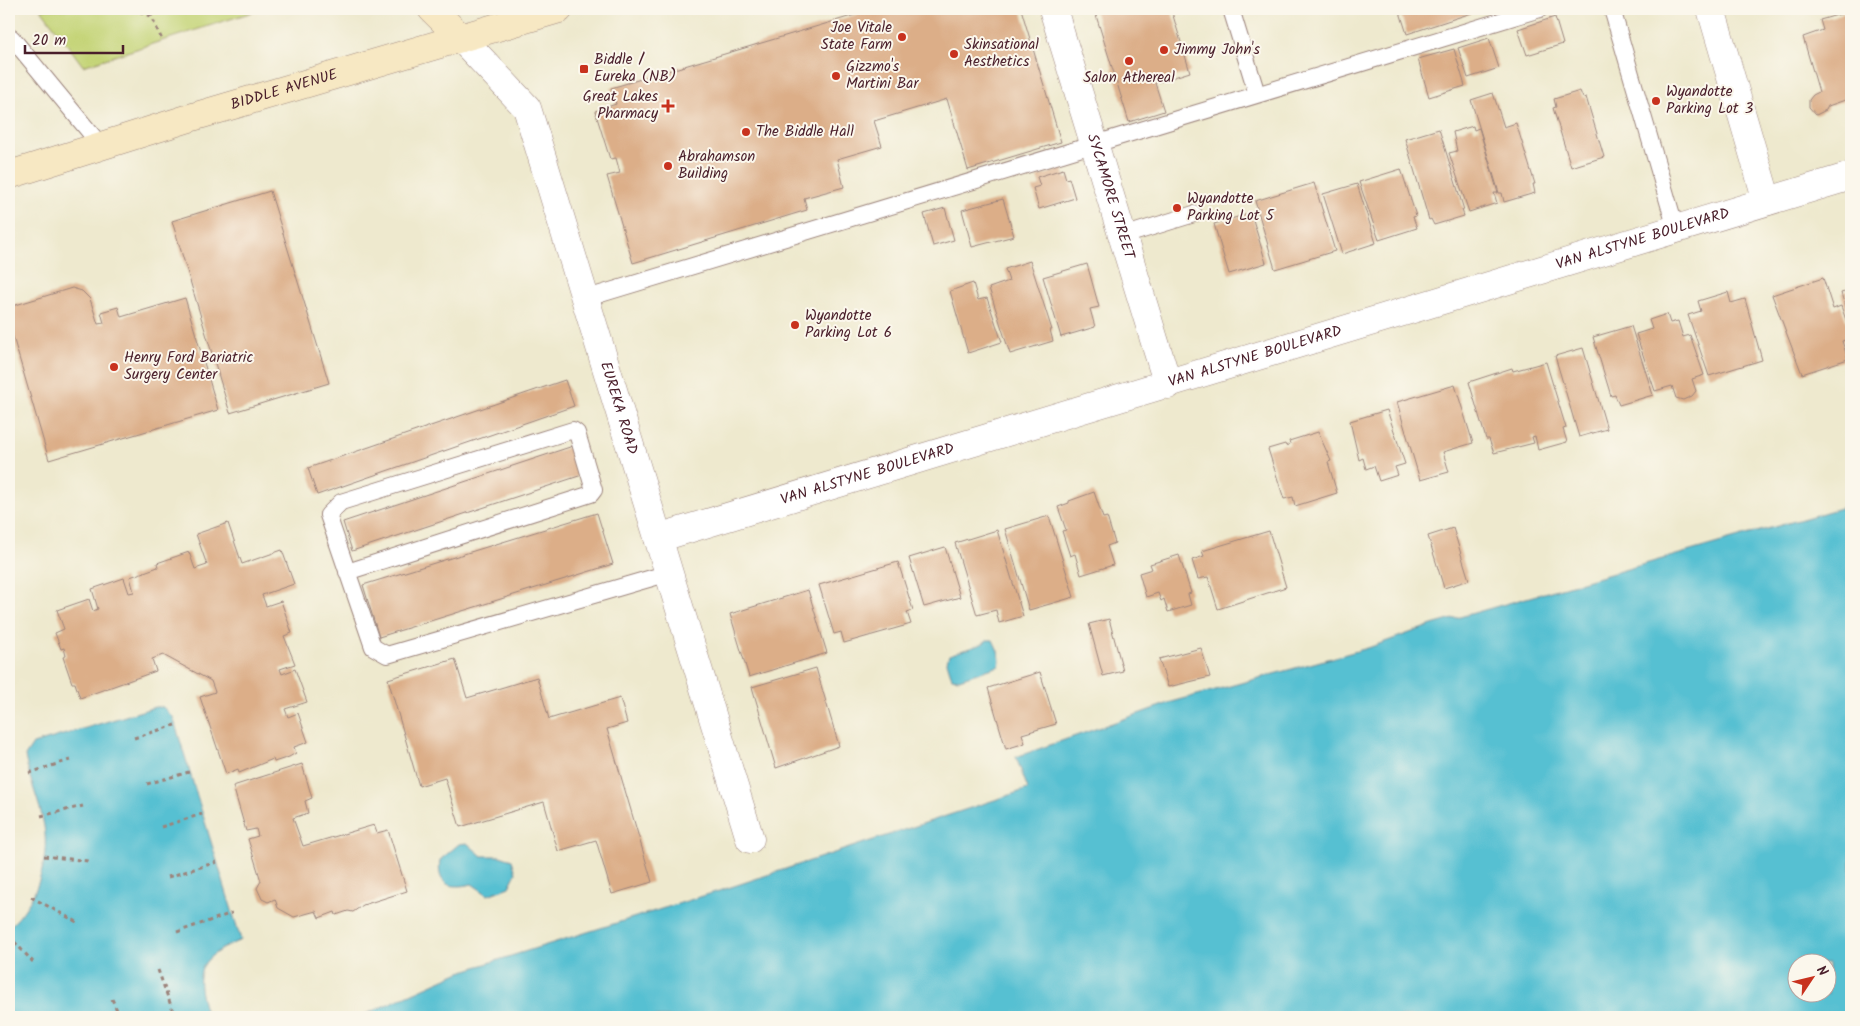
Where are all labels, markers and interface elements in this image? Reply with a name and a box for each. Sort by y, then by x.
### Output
place label: Joe Vitale State Farm [821,16,892,57]
scale bar [25,22,122,54]
text: 20 m [32,29,66,53]
marker: Joe Vitale State Farm [896,31,908,43]
place label: Skinsational Aesthetics [964,33,1039,74]
place label: Jimmy John's [1174,38,1261,62]
marker: Jimmy John's [1158,44,1170,56]
place label: Biddle / Eureka (NB) [594,48,676,89]
marker: Skinsational Aesthetics [948,48,960,60]
place label: Gizzmo's Martini Bar [846,55,919,96]
marker: Salon Athereal [1123,55,1135,67]
street label: BIDDLE AVENUE [228,63,342,117]
marker: Biddle / Eureka (NB) [578,63,590,75]
place label: Salon Athereal [1083,66,1175,90]
marker: Gizzmo's Martini Bar [830,70,842,82]
place label: Wyandotte Parking Lot 3 [1666,80,1754,121]
place label: Great Lakes Pharmacy [583,85,659,126]
marker: Wyandotte Parking Lot 3 [1650,95,1662,107]
marker: Great Lakes Pharmacy [662,100,674,112]
place label: The Biddle Hall [756,120,854,144]
marker: The Biddle Hall [740,126,752,138]
street label: SYCAMORE STREET [1080,131,1141,264]
place label: Abrahamson Building [678,145,755,186]
marker: Abrahamson Building [662,160,674,172]
place label: Wyandotte Parking Lot 5 [1187,187,1275,228]
street label: VAN ALSTYNE BOULEVARD [1553,201,1733,277]
marker: Wyandotte Parking Lot 5 [1171,202,1183,214]
place label: Wyandotte Parking Lot 6 [805,304,892,345]
marker: Wyandotte Parking Lot 6 [789,319,801,331]
street label: VAN ALSTYNE BOULEVARD [1165,319,1345,395]
place label: Henry Ford Bariatric Surgery Center [124,346,253,387]
street label: EUREKA ROAD [593,359,644,458]
marker: Henry Ford Bariatric Surgery Center [108,361,120,373]
street label: VAN ALSTYNE BOULEVARD [778,437,958,512]
north arrow [1788,954,1838,1004]
text: N [1810,961,1833,981]

